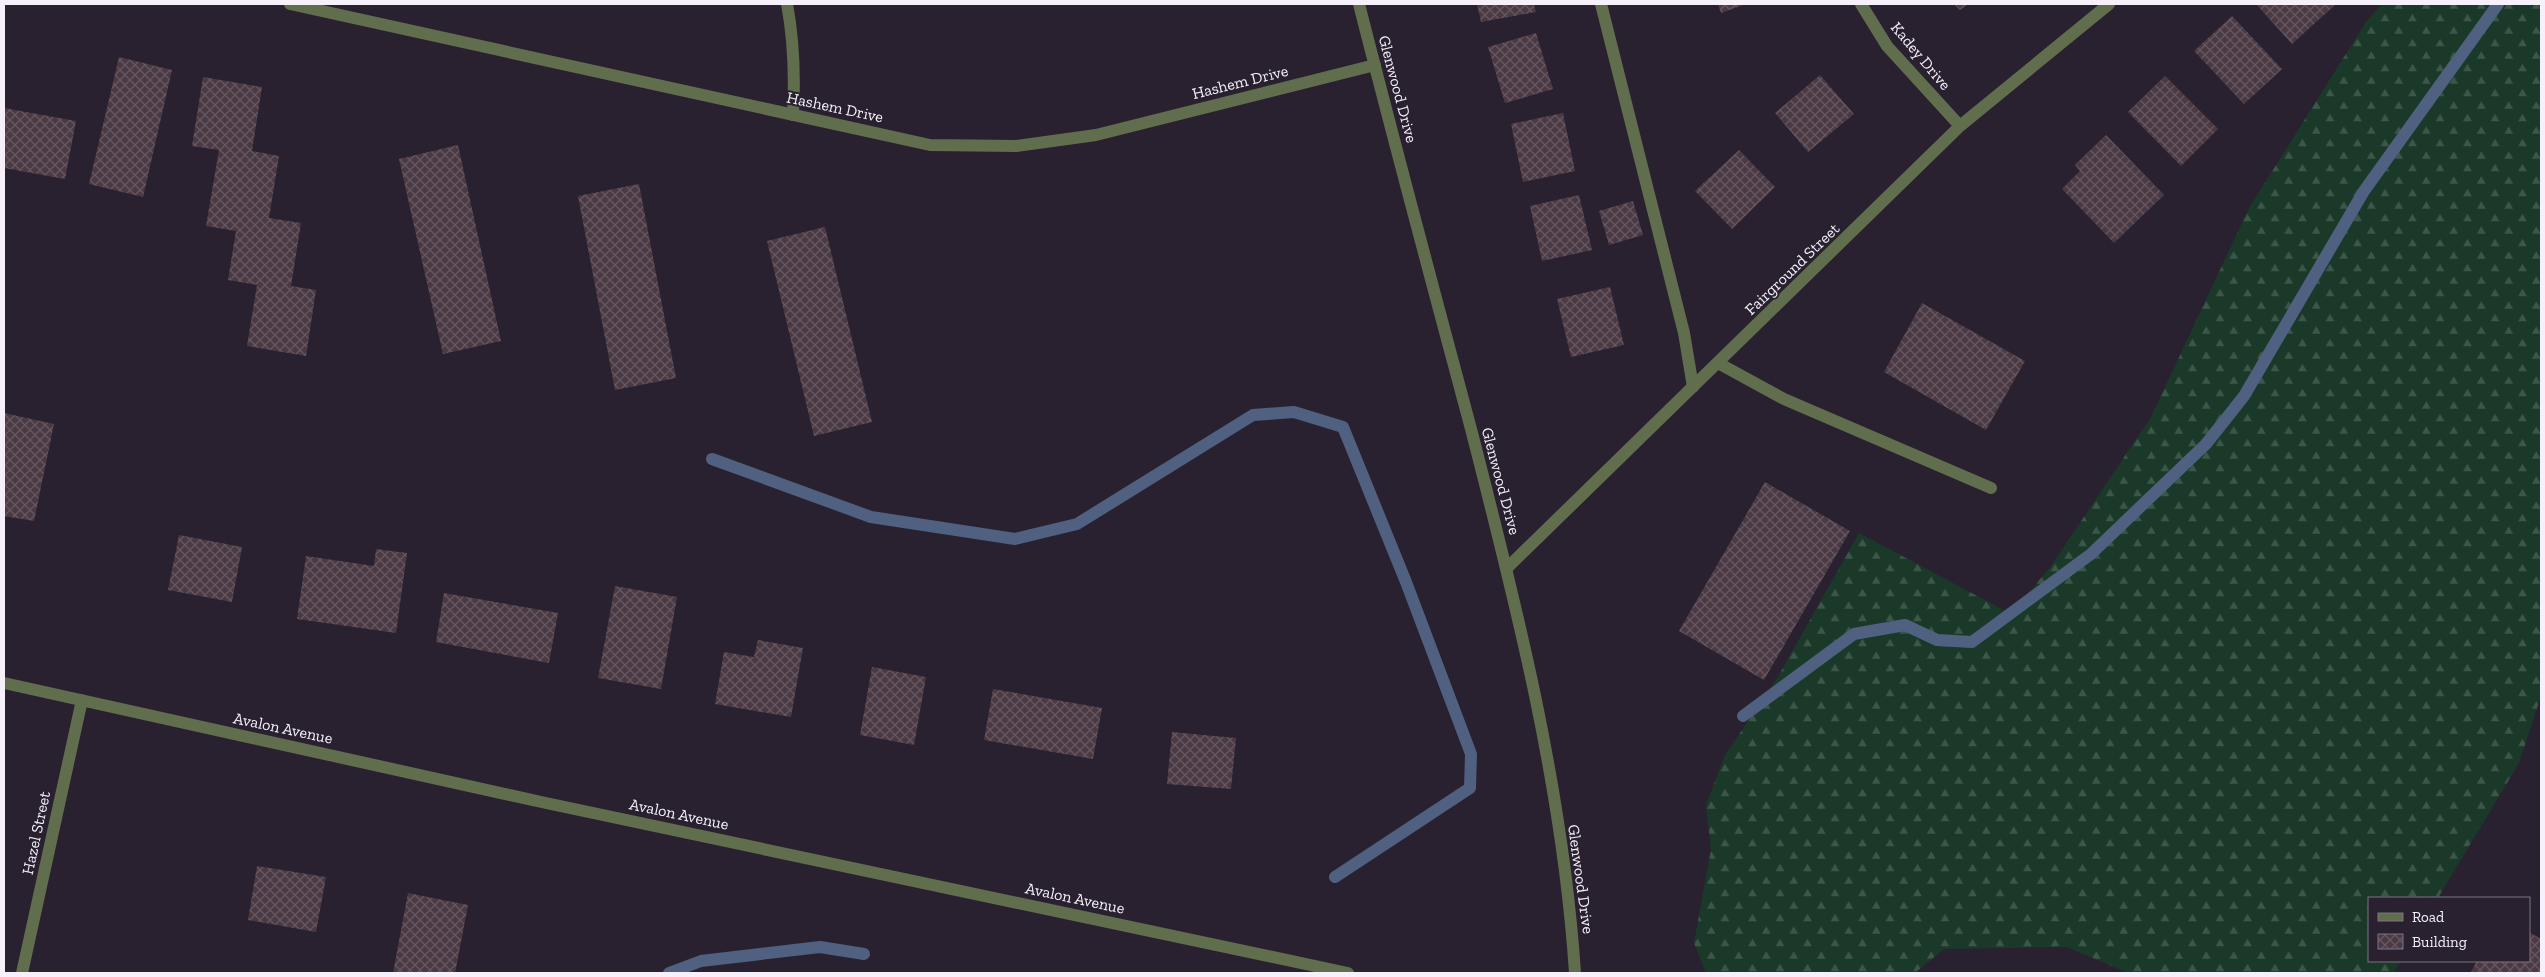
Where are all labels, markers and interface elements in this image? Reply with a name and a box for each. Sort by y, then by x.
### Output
street label: Kadey Drive [1887,18,1955,94]
street label: Glenwood Drive [1375,33,1421,145]
street label: Hashem Drive [1190,61,1290,103]
street label: Hashem Drive [785,87,885,127]
street label: Fairground Street [1741,219,1843,319]
street label: Glenwood Drive [1478,425,1524,537]
street label: Avalon Avenue [232,708,334,748]
street label: Hazel Street [18,790,54,876]
street label: Avalon Avenue [628,794,730,834]
street label: Glenwood Drive [1564,823,1598,935]
street label: Avalon Avenue [1024,878,1126,918]
legend [2368,897,2530,962]
text: Road [2412,908,2445,926]
text: Building [2412,933,2467,951]

